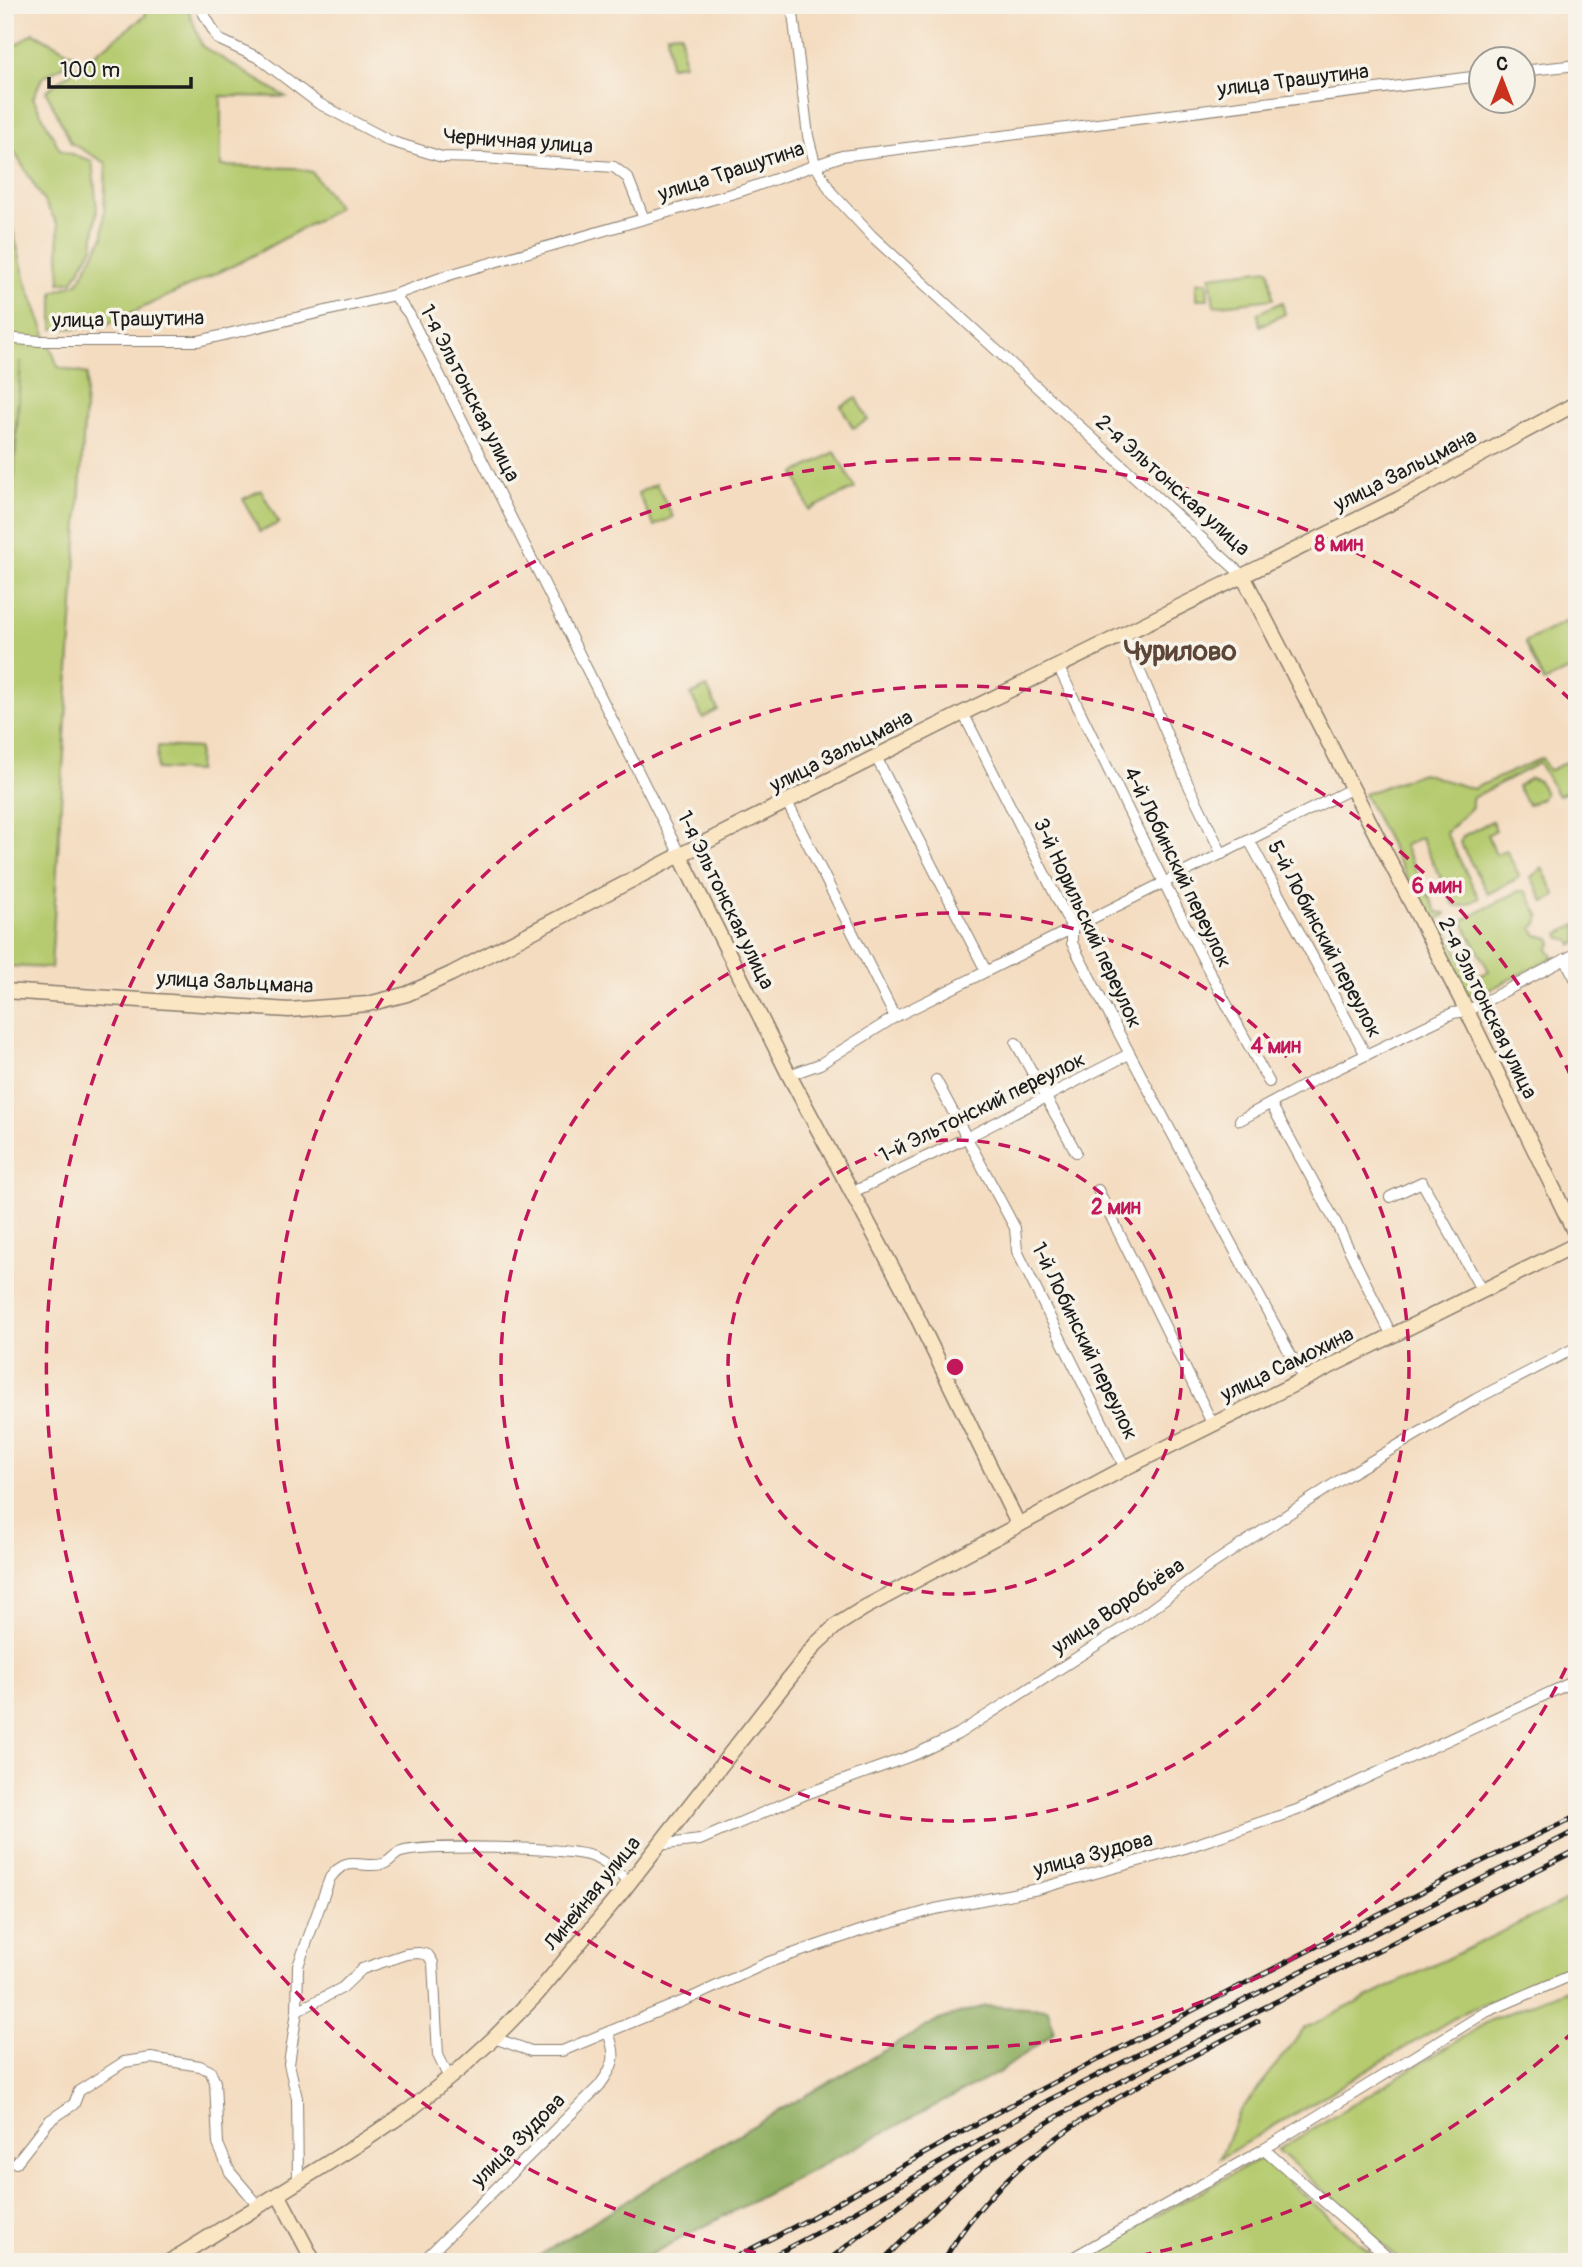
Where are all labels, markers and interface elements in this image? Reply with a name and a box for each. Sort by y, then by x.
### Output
scale bar [49,46,191,90]
north arrow [1466,46,1536,116]
text: С [1496,52,1508,76]
text: 100 m [60,57,120,84]
street label: улица Трашутина [1215,58,1370,103]
street label: Черничная улица [442,123,594,160]
street label: улица Трашутина [654,135,808,208]
street label: 1-я Эльтонская улица [413,300,526,486]
street label: улица Трашутина [51,305,204,334]
street label: 2-я Эльтонская улица [1090,409,1256,562]
street label: улица Зальцмана [1328,423,1481,519]
text: 8 мин [1315,531,1363,558]
district label: Чурилово [1123,634,1237,669]
street label: улица Зальцмана [764,704,917,800]
street label: 4-й Лобинский переулок [1117,762,1238,972]
street label: 1-я Эльтонская улица [671,807,780,994]
street label: 3-й Норильский переулок [1027,814,1148,1033]
street label: 5-й Лобинский переулок [1261,836,1388,1043]
text: 6 мин [1412,873,1462,900]
street label: 2-я Эльтонская улица [1432,913,1543,1103]
street label: улица Зальцмана [155,965,314,1000]
text: 4 мин [1251,1033,1301,1060]
street label: 1-й Эльтонский переулок [875,1046,1090,1169]
text: 2 мин [1091,1194,1141,1221]
street label: 1-й Лобинский переулок [1025,1238,1144,1445]
street label: улица Самохина [1215,1321,1358,1409]
centre of rings [943,1355,967,1379]
street label: улица Воробьёва [1046,1552,1190,1661]
street label: улица Зудова [1030,1826,1156,1884]
street label: Линейная улица [537,1830,647,1957]
street label: улица Зудова [465,2088,571,2194]

